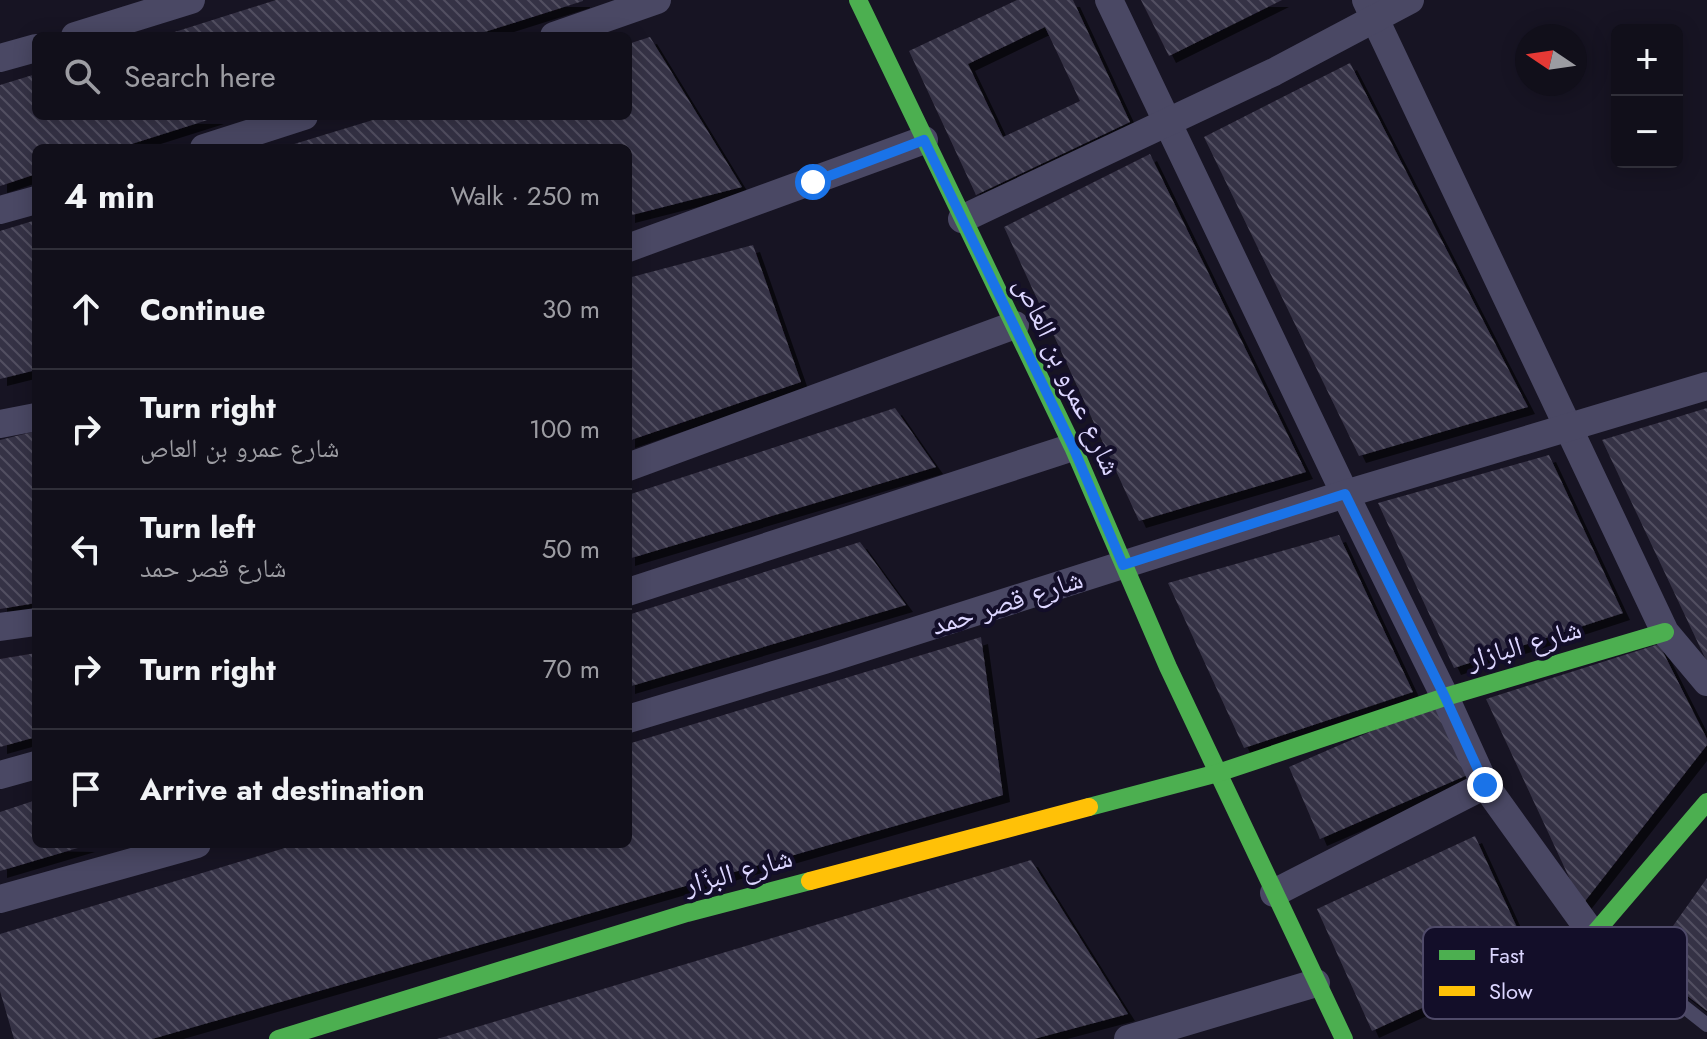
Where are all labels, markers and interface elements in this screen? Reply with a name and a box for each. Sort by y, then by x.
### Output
north arrow [1515,24,1587,96]
map controls [1611,24,1683,168]
button: + [1611,24,1683,96]
search box [32,32,632,120]
icon: search [60,54,104,98]
text: Search here [124,55,276,98]
button: − [1611,96,1683,168]
route start [795,164,831,200]
text: 4 min [64,172,155,221]
text: Walk · 250 m [450,177,600,215]
street label: شارع عمرو بن العاص [1004,270,1132,482]
icon: ahead [64,287,108,331]
text: Continue [140,288,266,331]
text: 30 m [542,290,600,328]
text: Turn right [140,386,276,429]
icon: right [64,407,108,451]
text: 100 m [529,410,600,448]
text: شارع عمرو بن العاص [140,429,339,467]
text: Turn left [140,506,255,549]
icon: left [64,527,108,571]
text: 50 m [542,530,600,568]
text: شارع قصر حمد [140,549,286,587]
street label: شارع قصر حمد [926,558,1088,646]
street label: شارع البازار [1461,608,1586,680]
icon: right [64,647,108,691]
text: Turn right [140,648,276,691]
text: 70 m [543,650,600,688]
icon: arrive [64,767,108,811]
route end [1467,767,1503,803]
text: Arrive at destination [140,768,425,811]
street label: شارع البزّار [678,837,797,905]
legend [1423,927,1687,1019]
text: Fast [1489,939,1525,971]
text: Slow [1489,975,1533,1007]

